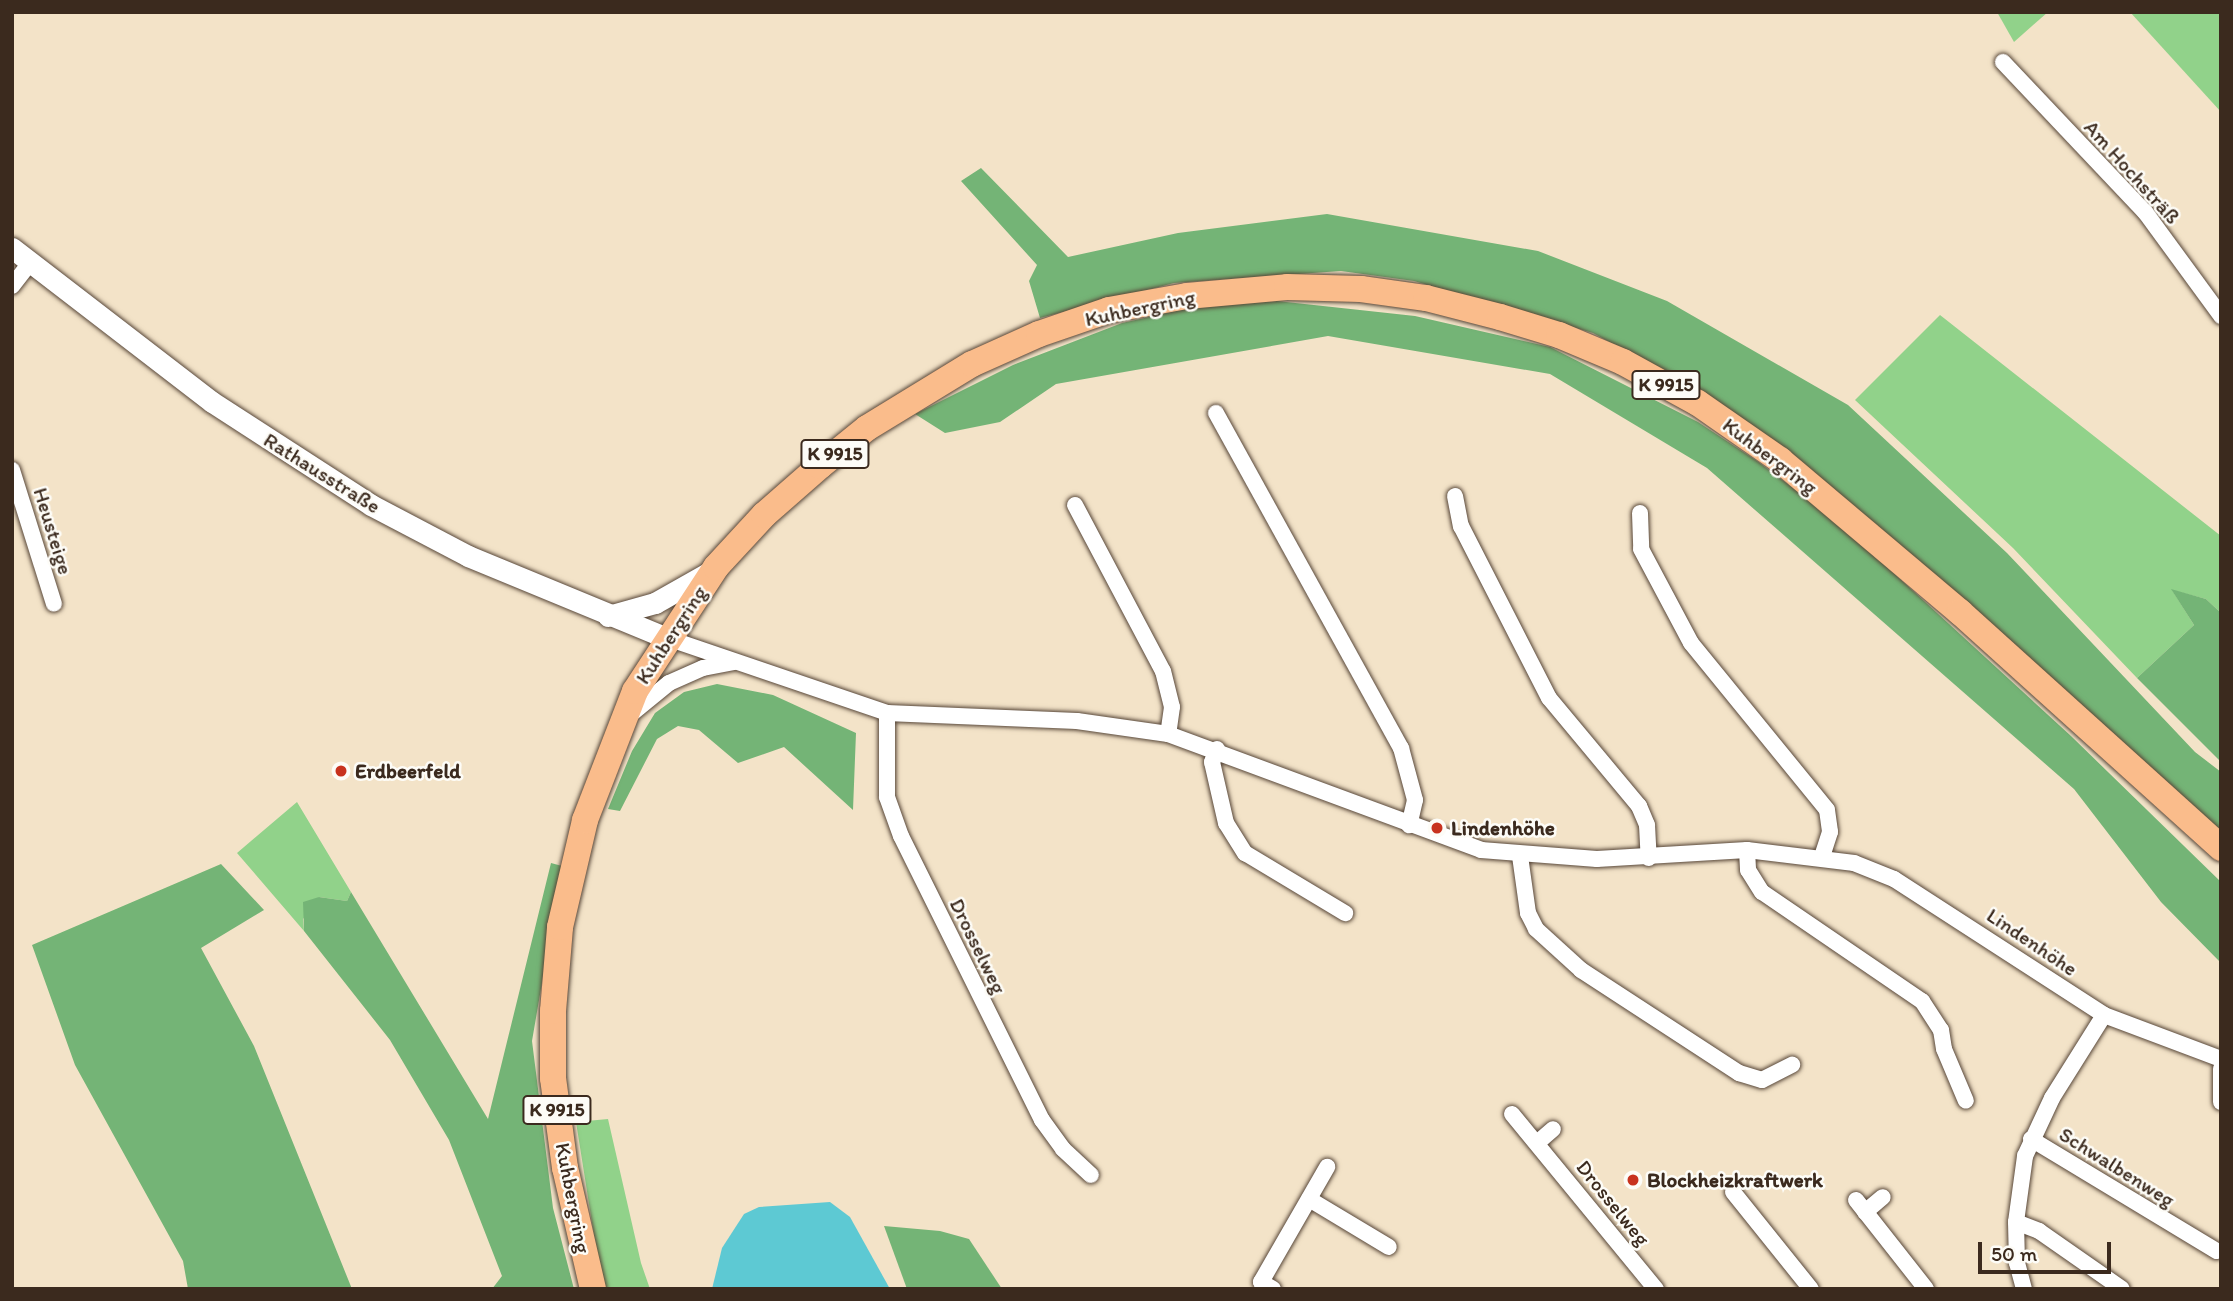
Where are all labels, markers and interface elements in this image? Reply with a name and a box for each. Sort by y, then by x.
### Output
street label: Am Hochsträß [2079,115,2185,229]
street label: Kuhbergring [1083,284,1197,332]
road number: K 9915 [1631,370,1701,400]
street label: Kuhbergring [1718,412,1822,500]
street label: Rathausstraße [259,427,385,519]
road number: K 9915 [800,438,870,470]
street label: Heusteige [28,485,78,577]
street label: Kuhbergring [630,581,712,689]
place label: Erdbeerfeld [355,758,461,784]
marker: Erdbeerfeld [333,763,349,779]
place label: Lindenhöhe [1451,815,1555,841]
marker: Lindenhöhe [1429,820,1445,836]
street label: Drosselweg [944,894,1012,998]
street label: Lindenhöhe [1982,903,2082,981]
road number: K 9915 [522,1094,592,1126]
street label: Schwalbenweg [2055,1121,2179,1213]
street label: Kuhbergring [550,1141,596,1255]
street label: Drosselweg [1571,1155,1655,1251]
place label: Blockheizkraftwerk [1647,1167,1823,1193]
marker: Blockheizkraftwerk [1625,1172,1641,1188]
scale bar [1981,1228,2114,1272]
text: 50 m [1991,1241,2037,1266]

